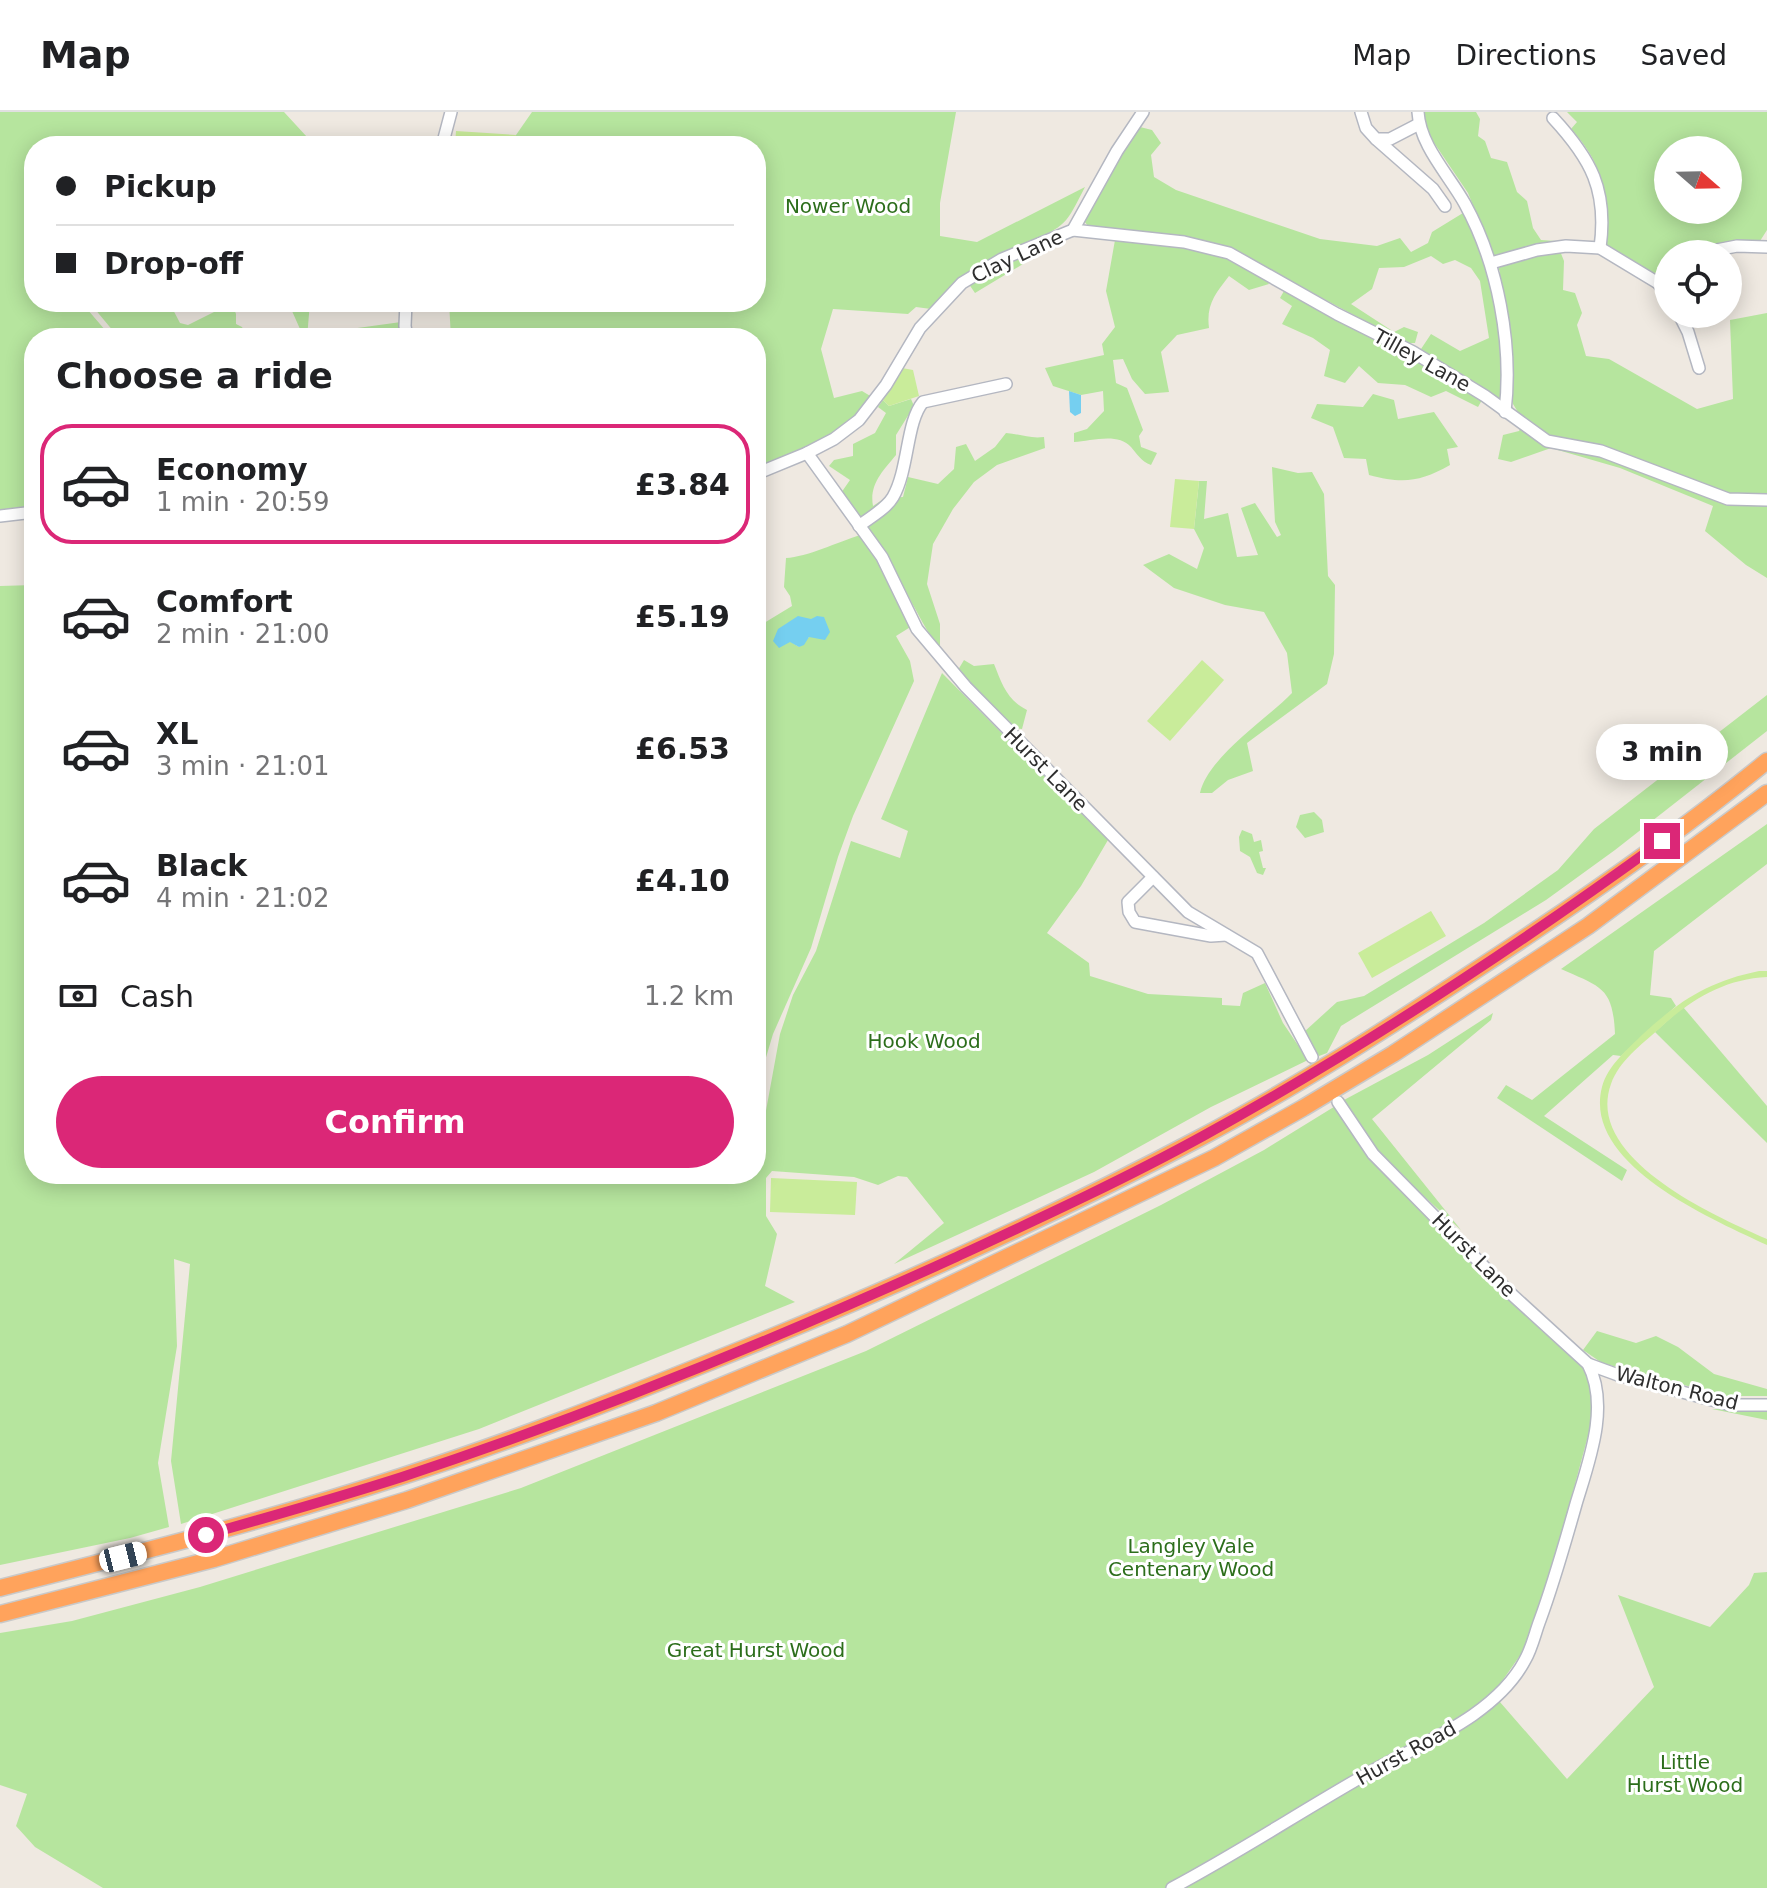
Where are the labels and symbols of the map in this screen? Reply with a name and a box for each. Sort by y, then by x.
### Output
north arrow [1654,136,1742,224]
park label: Nower Wood [785,194,911,218]
street label: Clay Lane [967,224,1067,288]
street label: Tilley Lane [1368,323,1475,396]
street label: Hurst Lane [999,722,1093,816]
callout: 3 min [1596,725,1728,781]
route end [1644,823,1680,859]
park label: Hook Wood [867,1029,981,1053]
street label: Hurst Lane [1427,1208,1521,1302]
street label: Walton Road [1613,1361,1741,1415]
route start [188,1517,224,1553]
park label: Langley Vale Centenary Wood [1108,1534,1274,1581]
car [97,1540,149,1574]
park label: Great Hurst Wood [667,1638,845,1662]
street label: Hurst Road [1352,1716,1460,1790]
park label: Little Hurst Wood [1627,1750,1743,1797]

